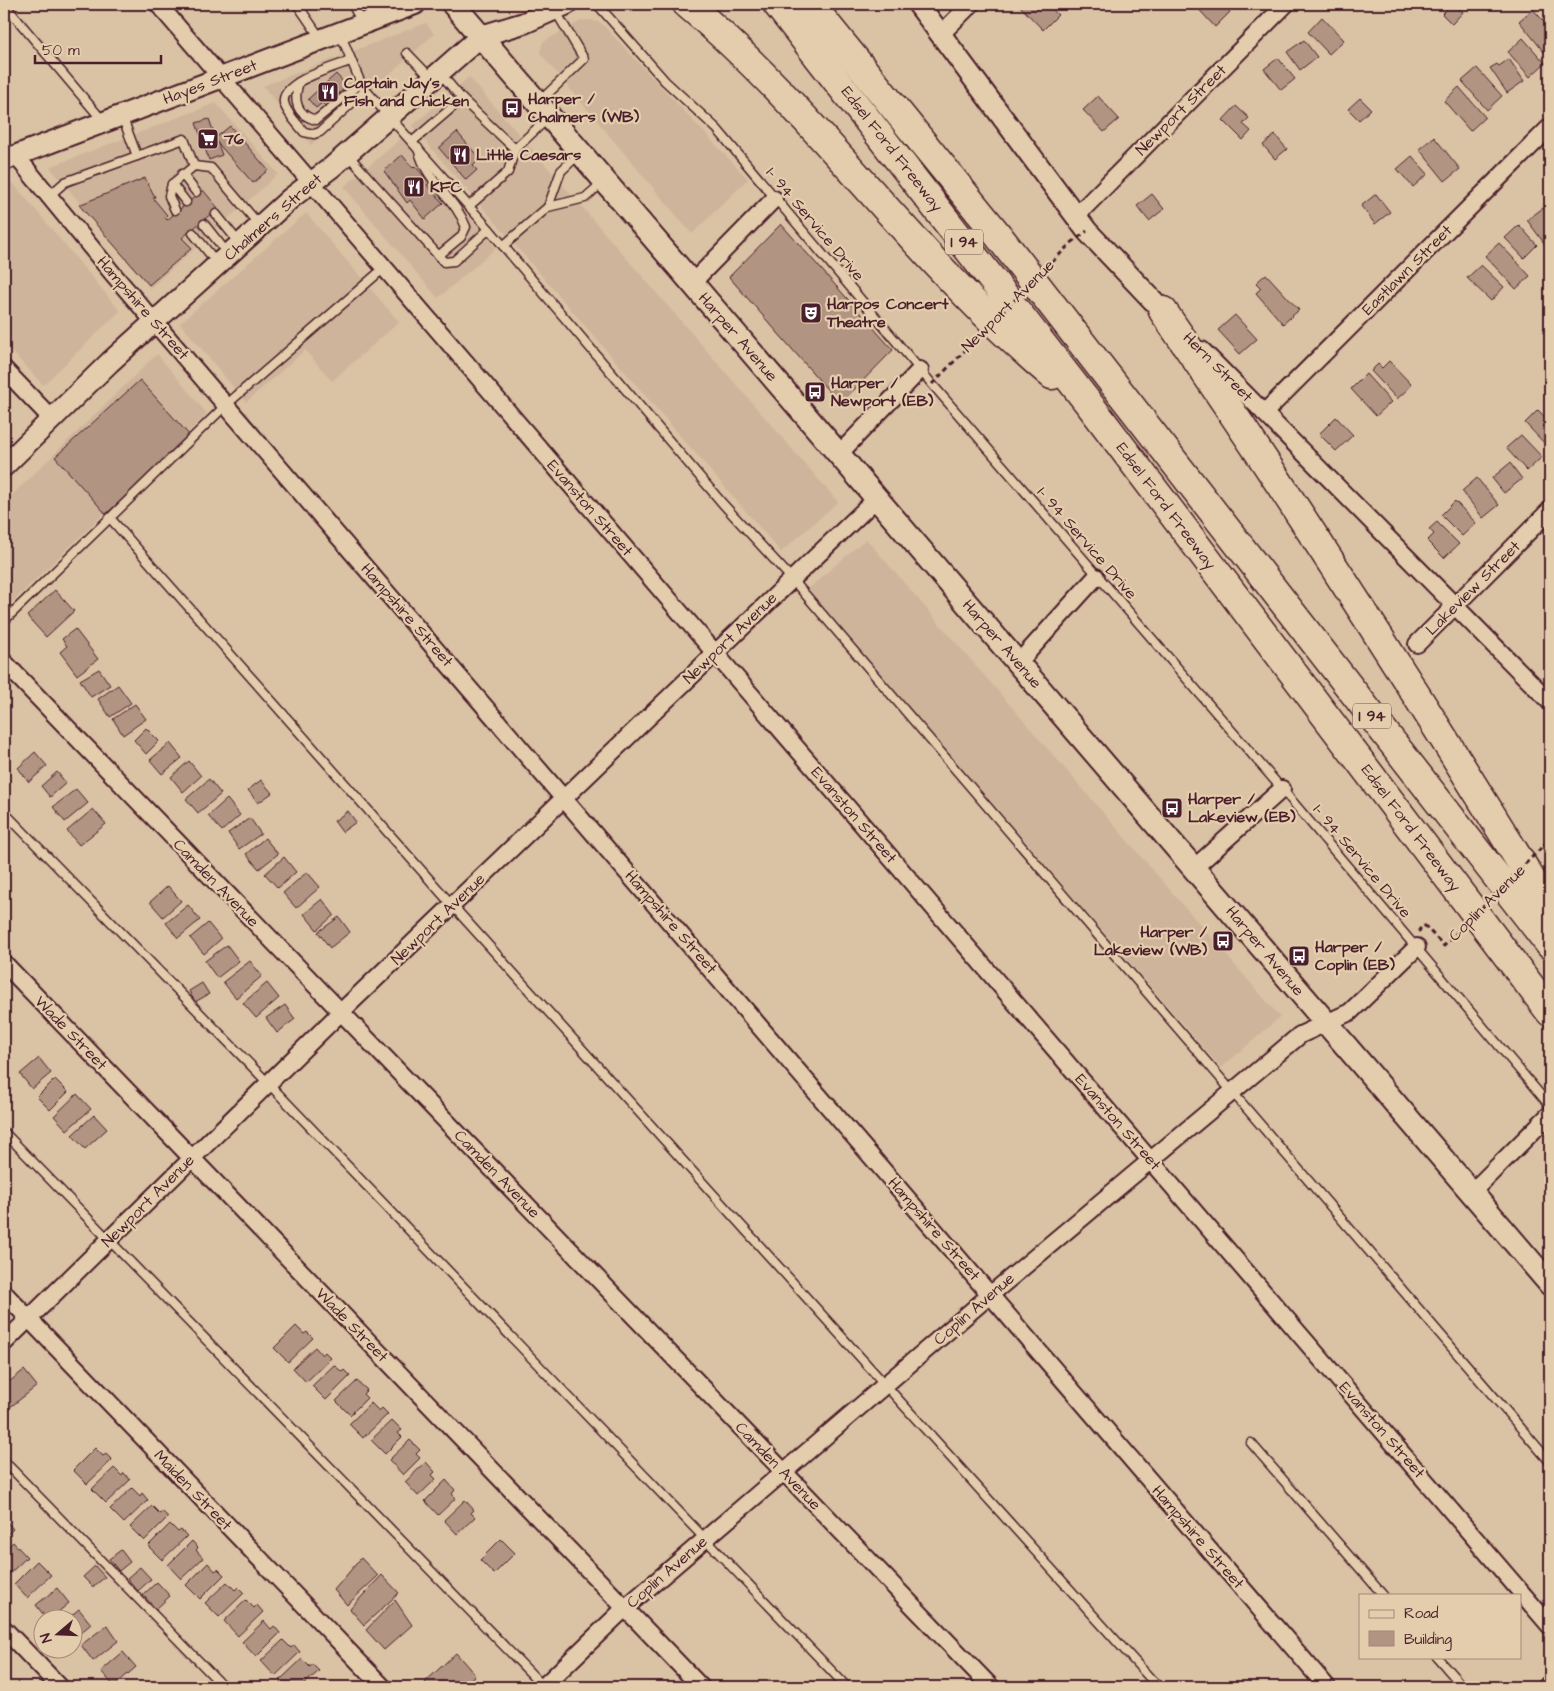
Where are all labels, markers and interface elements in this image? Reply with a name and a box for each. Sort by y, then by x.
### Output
scale bar [35,32,161,64]
text: 50 m [42,40,80,61]
street label: Hayes Street [160,54,261,111]
street label: Newport Street [1131,59,1232,160]
place label: Captain Jay's Fish and Chicken [344,72,469,112]
restaurant icon: Captain Jay's Fish and Chicken [316,80,340,104]
street label: Edsel Ford Freeway [835,82,948,217]
place label: Harper / Chalmers (WB) [528,88,639,128]
bus stop icon: Harper / Chalmers (WB) [500,96,524,120]
supermarket icon: 76 [196,127,220,151]
place label: 76 [223,128,244,150]
restaurant icon: Little Caesars [448,143,472,167]
place label: Little Caesars [476,144,581,166]
street label: I- 94 Service Drive [761,162,869,286]
street label: Chalmers Street [219,168,327,266]
restaurant icon: KFC [402,175,426,199]
place label: KFC [430,176,463,198]
street label: Eastlawn Street [1357,220,1457,320]
road number: I 94 [945,230,983,254]
street label: Hampshire Street [92,251,195,365]
street label: Newport Avenue [957,254,1060,357]
street label: Harper Avenue [693,288,783,387]
place label: Harpos Concert Theatre [826,293,949,333]
theatre icon: Harpos Concert Theatre [799,301,823,325]
street label: Hern Street [1178,327,1258,407]
place label: Harper / Newport (EB) [831,372,934,412]
bus stop icon: Harper / Newport (EB) [803,380,827,404]
street label: Edsel Ford Freeway [1110,438,1221,575]
street label: Evanston Street [542,455,638,561]
street label: I- 94 Service Drive [1032,482,1142,604]
street label: Lakeview Street [1421,535,1526,640]
street label: Hampshire Street [356,558,459,672]
street label: Newport Avenue [678,587,782,689]
street label: Harper Avenue [957,595,1047,694]
road number: I 94 [1353,704,1391,728]
street label: Edsel Ford Freeway [1355,760,1466,897]
street label: Evanston Street [806,762,902,868]
place label: Harper / Lakeview (EB) [1188,788,1296,828]
bus stop icon: Harper / Lakeview (EB) [1160,796,1184,820]
street label: I- 94 Service Drive [1308,799,1416,923]
street label: Camden Avenue [168,834,264,932]
street label: Coplin Avenue [1444,859,1531,946]
street label: Hampshire Street [620,865,723,979]
street label: Newport Avenue [386,868,490,970]
street label: Harper Avenue [1221,901,1309,1001]
place label: Harper / Lakeview (WB) [1094,921,1208,961]
bus stop icon: Harper / Lakeview (WB) [1211,929,1235,953]
place label: Harper / Coplin (EB) [1315,936,1395,976]
bus stop icon: Harper / Coplin (EB) [1287,944,1311,968]
street label: Wade Street [30,991,113,1075]
street label: Evanston Street [1070,1069,1166,1175]
street label: Camden Avenue [449,1125,545,1223]
street label: Newport Avenue [97,1149,200,1252]
street label: Hampshire Street [883,1172,986,1286]
street label: Coplin Avenue [929,1267,1019,1350]
street label: Wade Street [311,1283,394,1367]
street label: Evanston Street [1334,1377,1430,1483]
street label: Camden Avenue [730,1417,826,1515]
street label: Maiden Street [149,1445,238,1536]
street label: Hampshire Street [1147,1480,1250,1594]
street label: Coplin Avenue [622,1530,712,1613]
legend [1359,1594,1522,1658]
text: Road [1404,1603,1439,1624]
north arrow [32,1608,82,1658]
text: Building [1404,1629,1452,1651]
text: N [36,1630,58,1645]

